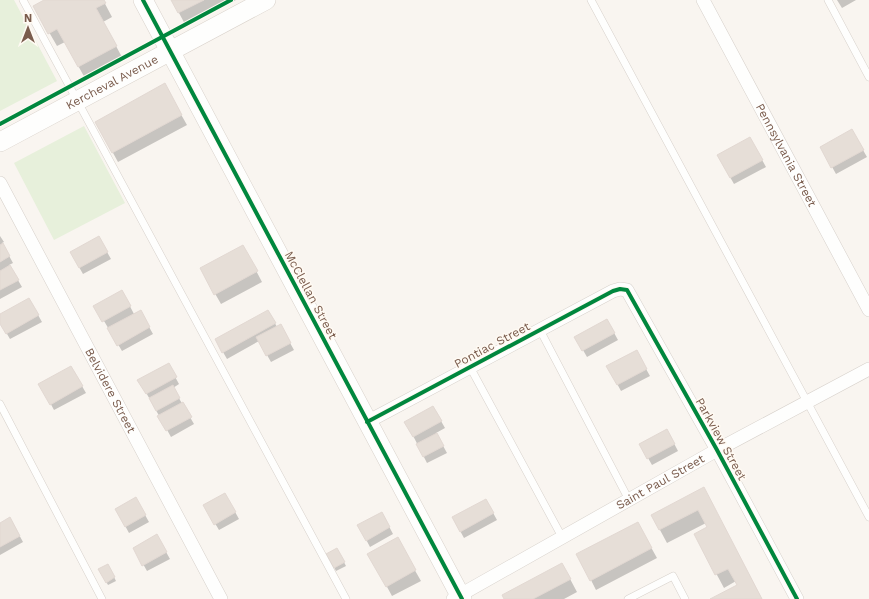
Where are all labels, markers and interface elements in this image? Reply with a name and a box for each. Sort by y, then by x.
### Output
north arrow [8,8,48,48]
text: N [24,12,32,25]
street label: Kercheval Avenue [64,52,160,112]
street label: Pennsylvania Street [753,101,819,209]
street label: McClellan Street [282,249,340,341]
street label: Pontiac Street [452,319,532,371]
street label: Belvidere Street [82,346,138,435]
street label: Parkview Street [693,395,749,483]
street label: Saint Paul Street [614,452,707,512]

